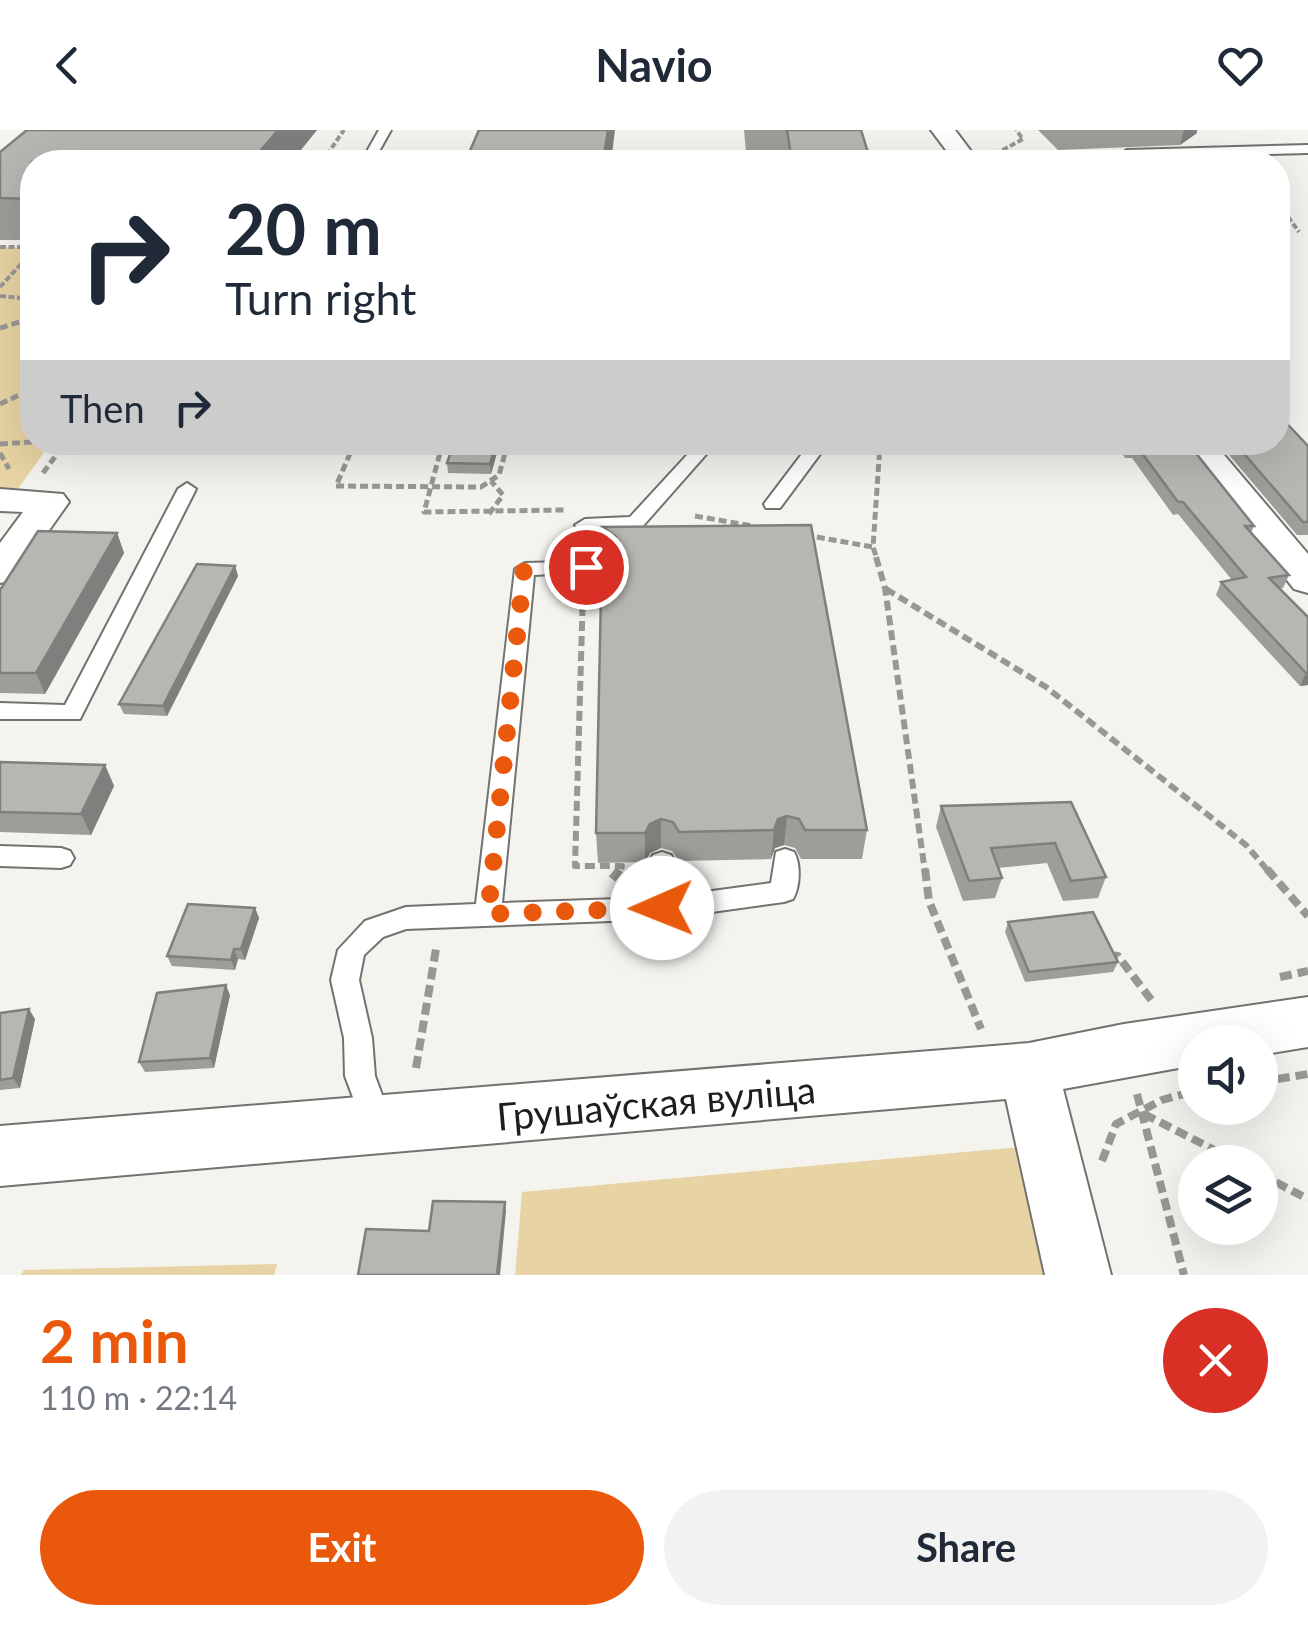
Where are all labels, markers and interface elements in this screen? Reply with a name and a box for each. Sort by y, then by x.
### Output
icon: back [40,38,95,93]
text: Navio [595,38,713,92]
icon: heart [1213,38,1268,93]
text: 20 m [225,186,382,270]
icon: right [60,190,190,320]
text: Turn right [225,271,416,325]
icon: right [165,380,220,435]
text: Then [60,385,145,431]
pin [544,525,629,610]
icon: arrive [559,540,614,595]
position arrow [610,856,714,960]
map controls [1178,1025,1278,1245]
button: sound [1178,1025,1278,1125]
street label: Грушаўская вуліца [495,1065,817,1139]
button: layers [1178,1145,1278,1245]
text: 2 min [40,1304,189,1376]
button: close [1163,1308,1268,1413]
text: 110 m · 22:14 [40,1378,237,1417]
button: Exit [40,1490,644,1605]
button: Share [664,1490,1268,1605]

